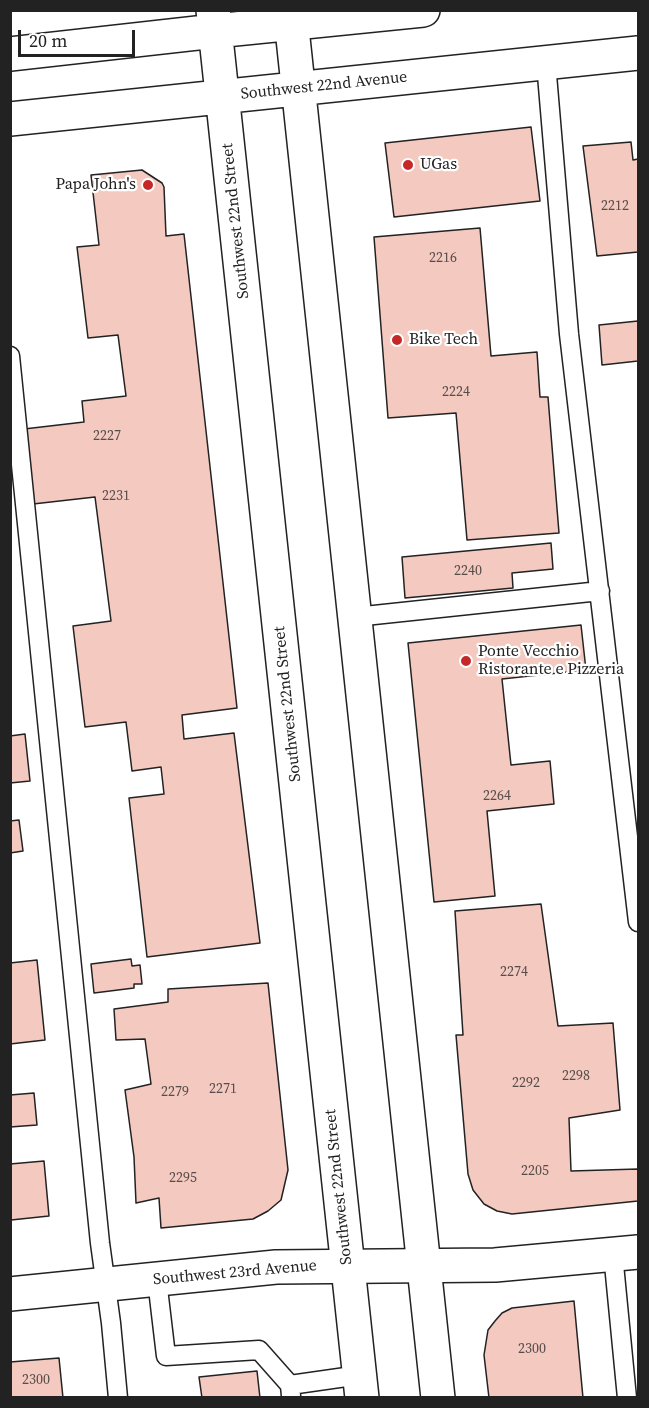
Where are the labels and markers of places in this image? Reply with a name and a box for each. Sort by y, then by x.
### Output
place label: UGas [420,155,457,175]
marker: UGas [401,158,415,172]
place label: Papa John's [55,175,136,195]
marker: Papa John's [141,178,155,192]
place label: Bike Tech [409,330,478,350]
marker: Bike Tech [390,333,404,347]
place label: Ponte Vecchio Ristorante e Pizzeria [478,642,624,680]
marker: Ponte Vecchio Ristorante e Pizzeria [459,654,473,668]

